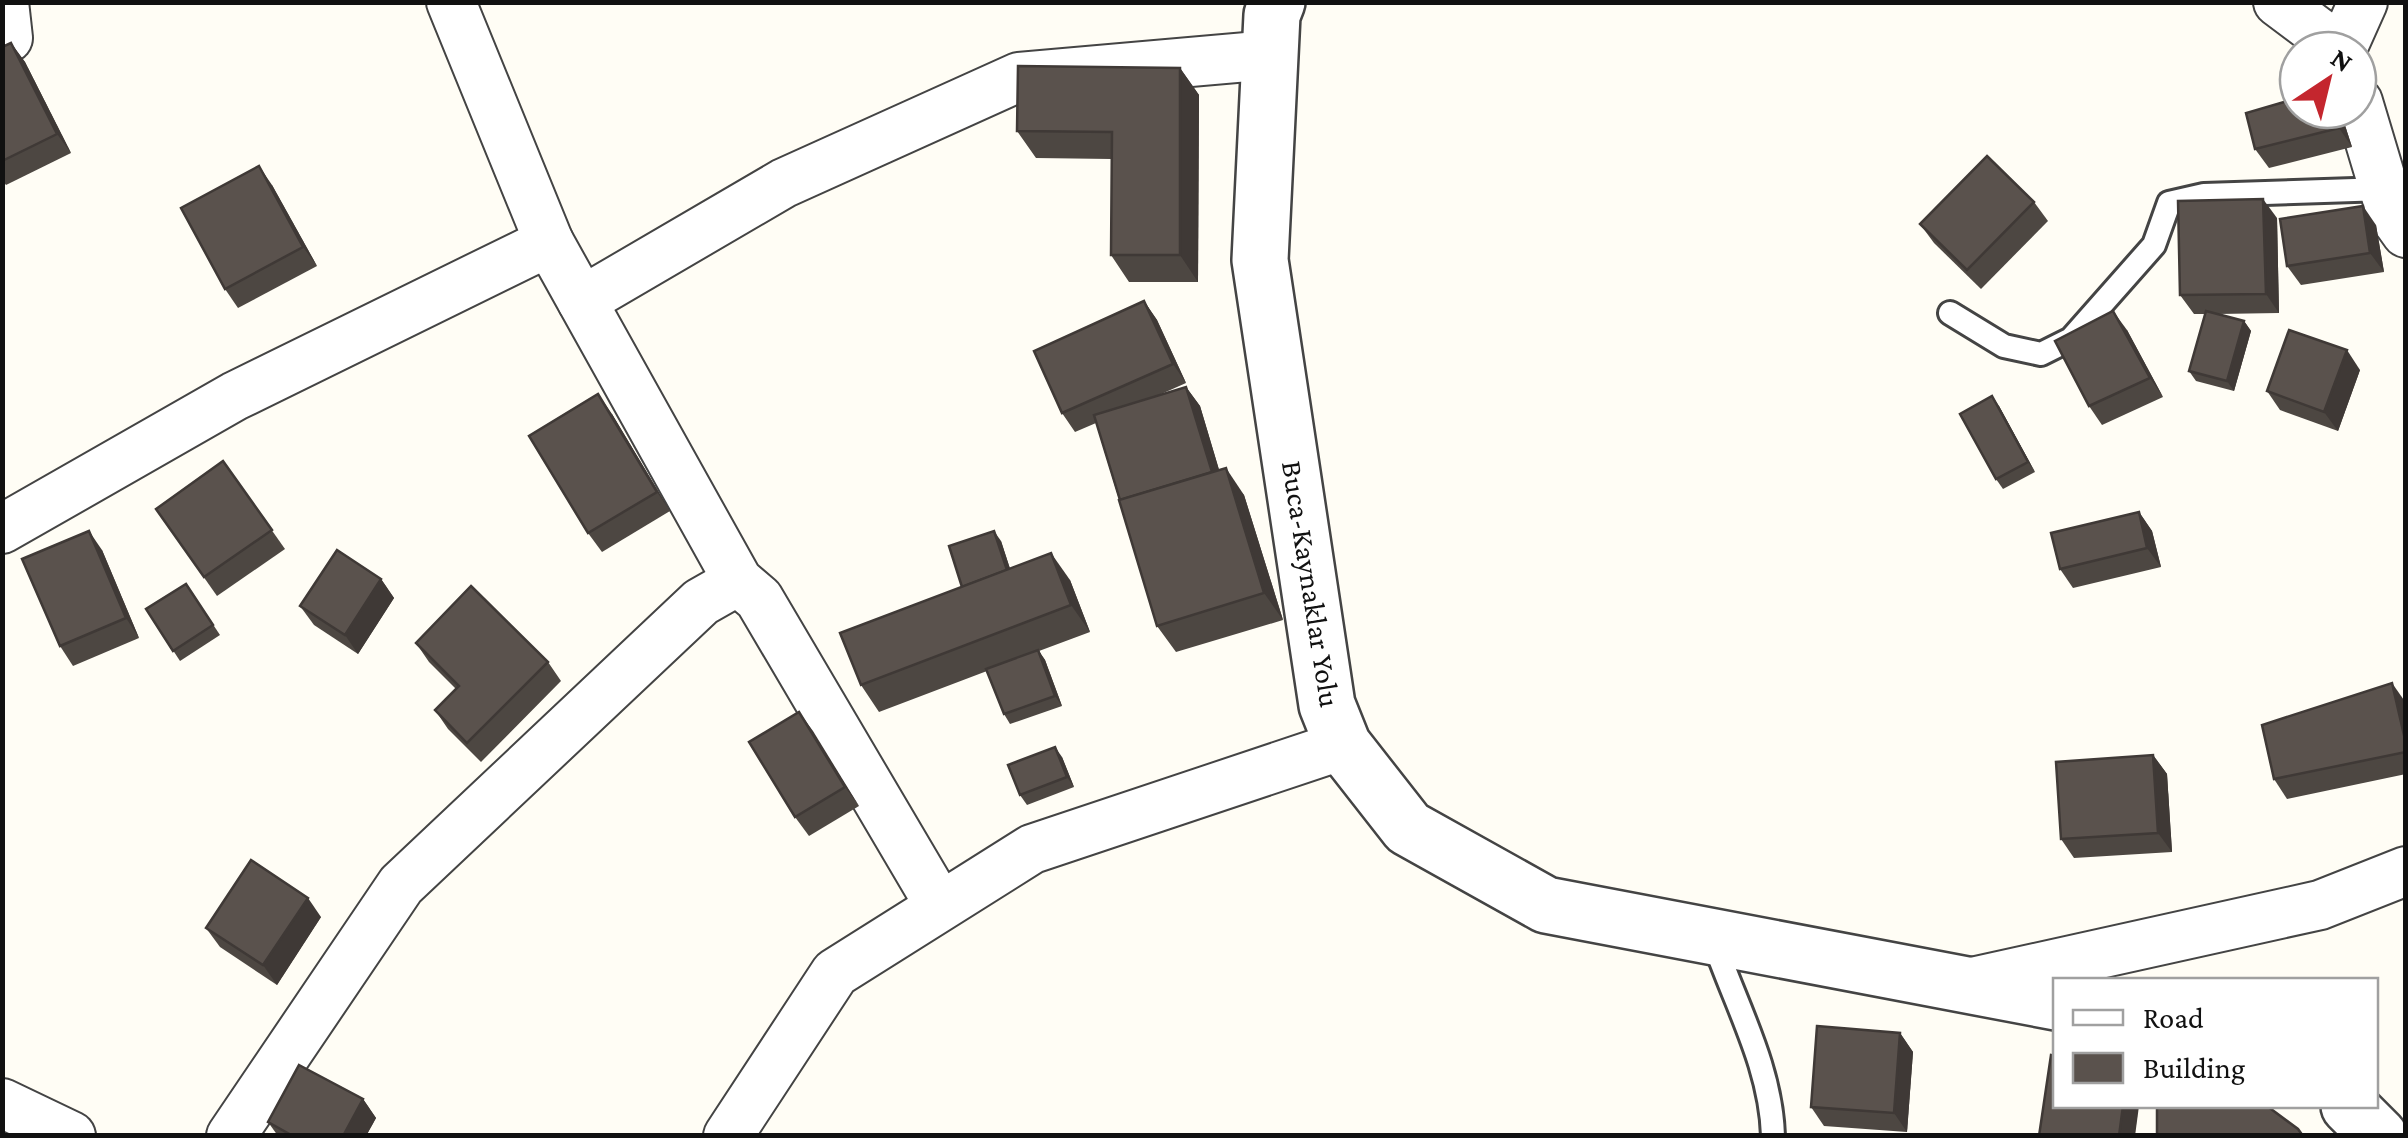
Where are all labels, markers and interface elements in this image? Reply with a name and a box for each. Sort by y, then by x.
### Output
north arrow [2278,30,2378,130]
text: N [2325,42,2359,78]
street label: Buca-Kaynaklar Yolu [1275,458,1347,710]
legend [2053,978,2378,1108]
text: Road [2143,1001,2204,1034]
text: Building [2143,1051,2245,1085]

